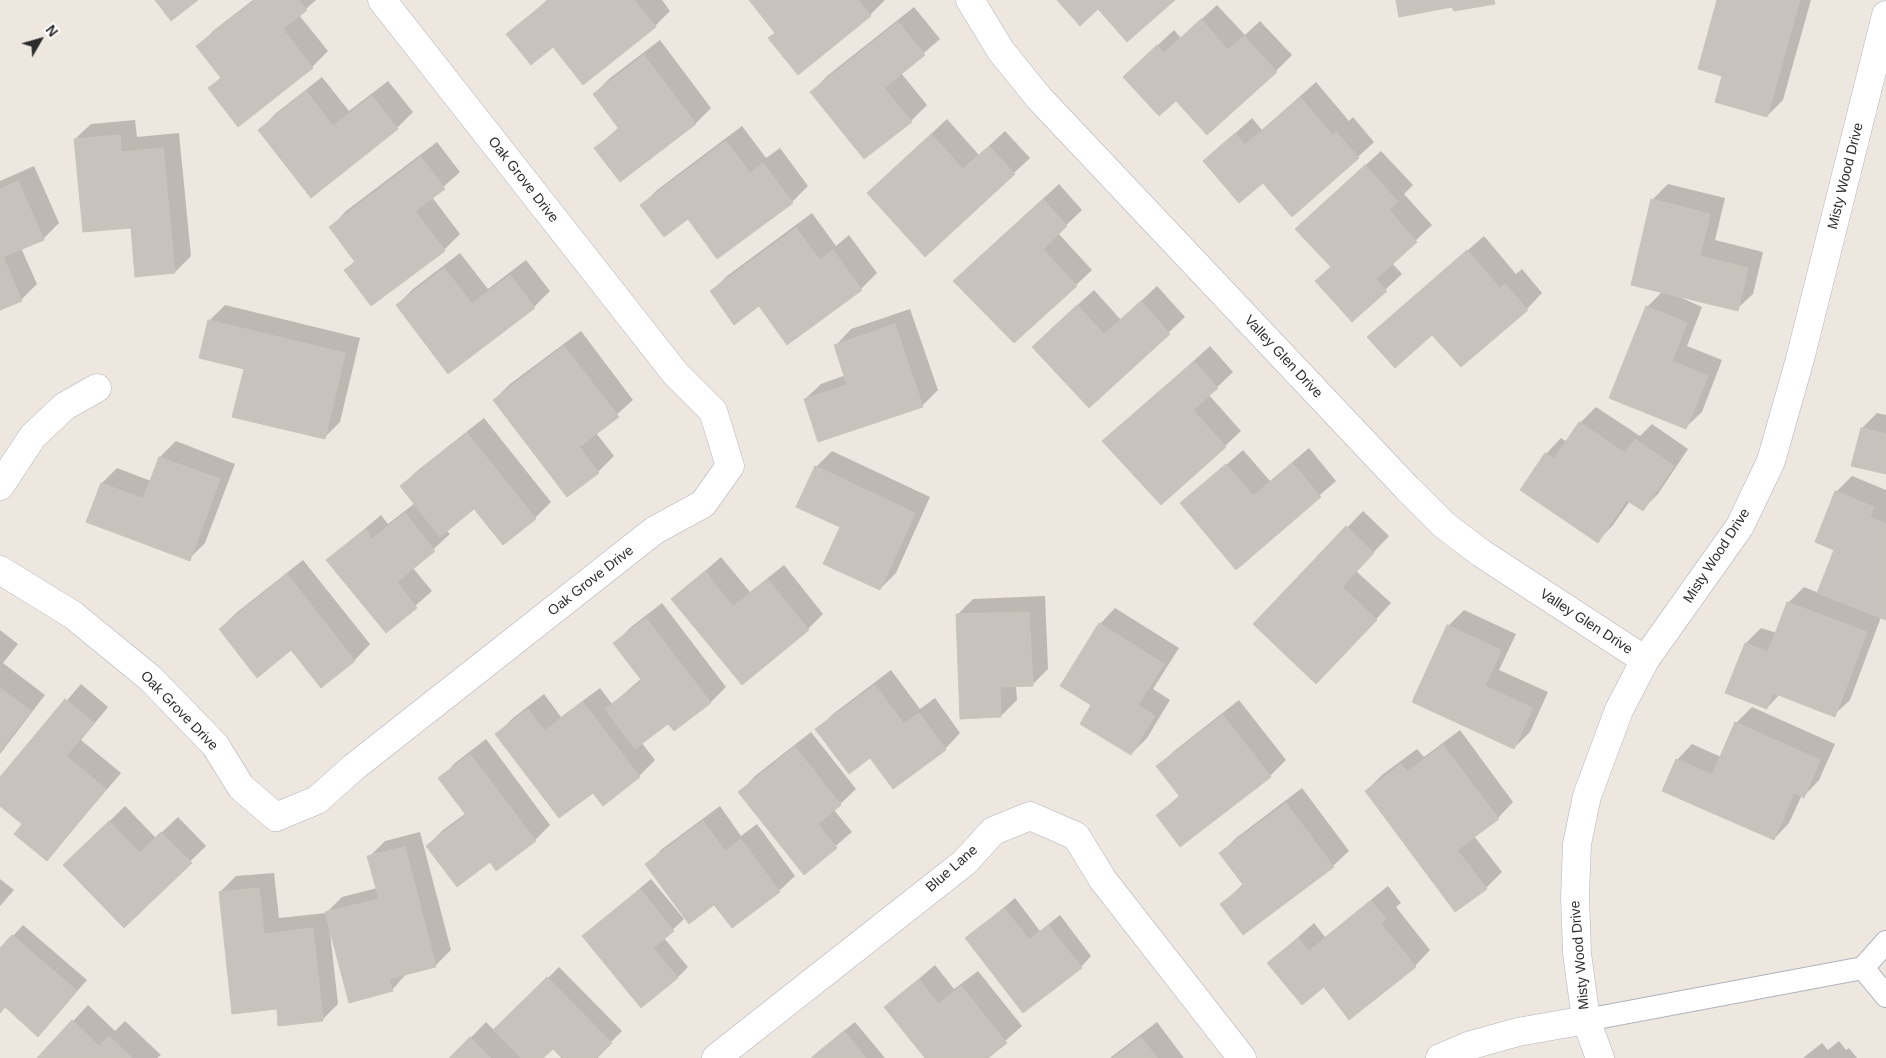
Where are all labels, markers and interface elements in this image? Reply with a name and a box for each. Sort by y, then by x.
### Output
north arrow [15,15,65,65]
text: N [42,22,61,40]
street label: Misty Wood Drive [1825,121,1867,231]
street label: Oak Grove Drive [484,134,562,226]
street label: Valley Glen Drive [1240,312,1326,402]
street label: Misty Wood Drive [1680,506,1754,606]
street label: Oak Grove Drive [545,542,637,620]
street label: Valley Glen Drive [1537,586,1635,658]
street label: Oak Grove Drive [137,668,221,754]
street label: Blue Lane [923,842,981,896]
street label: Misty Wood Drive [1567,900,1593,1010]

